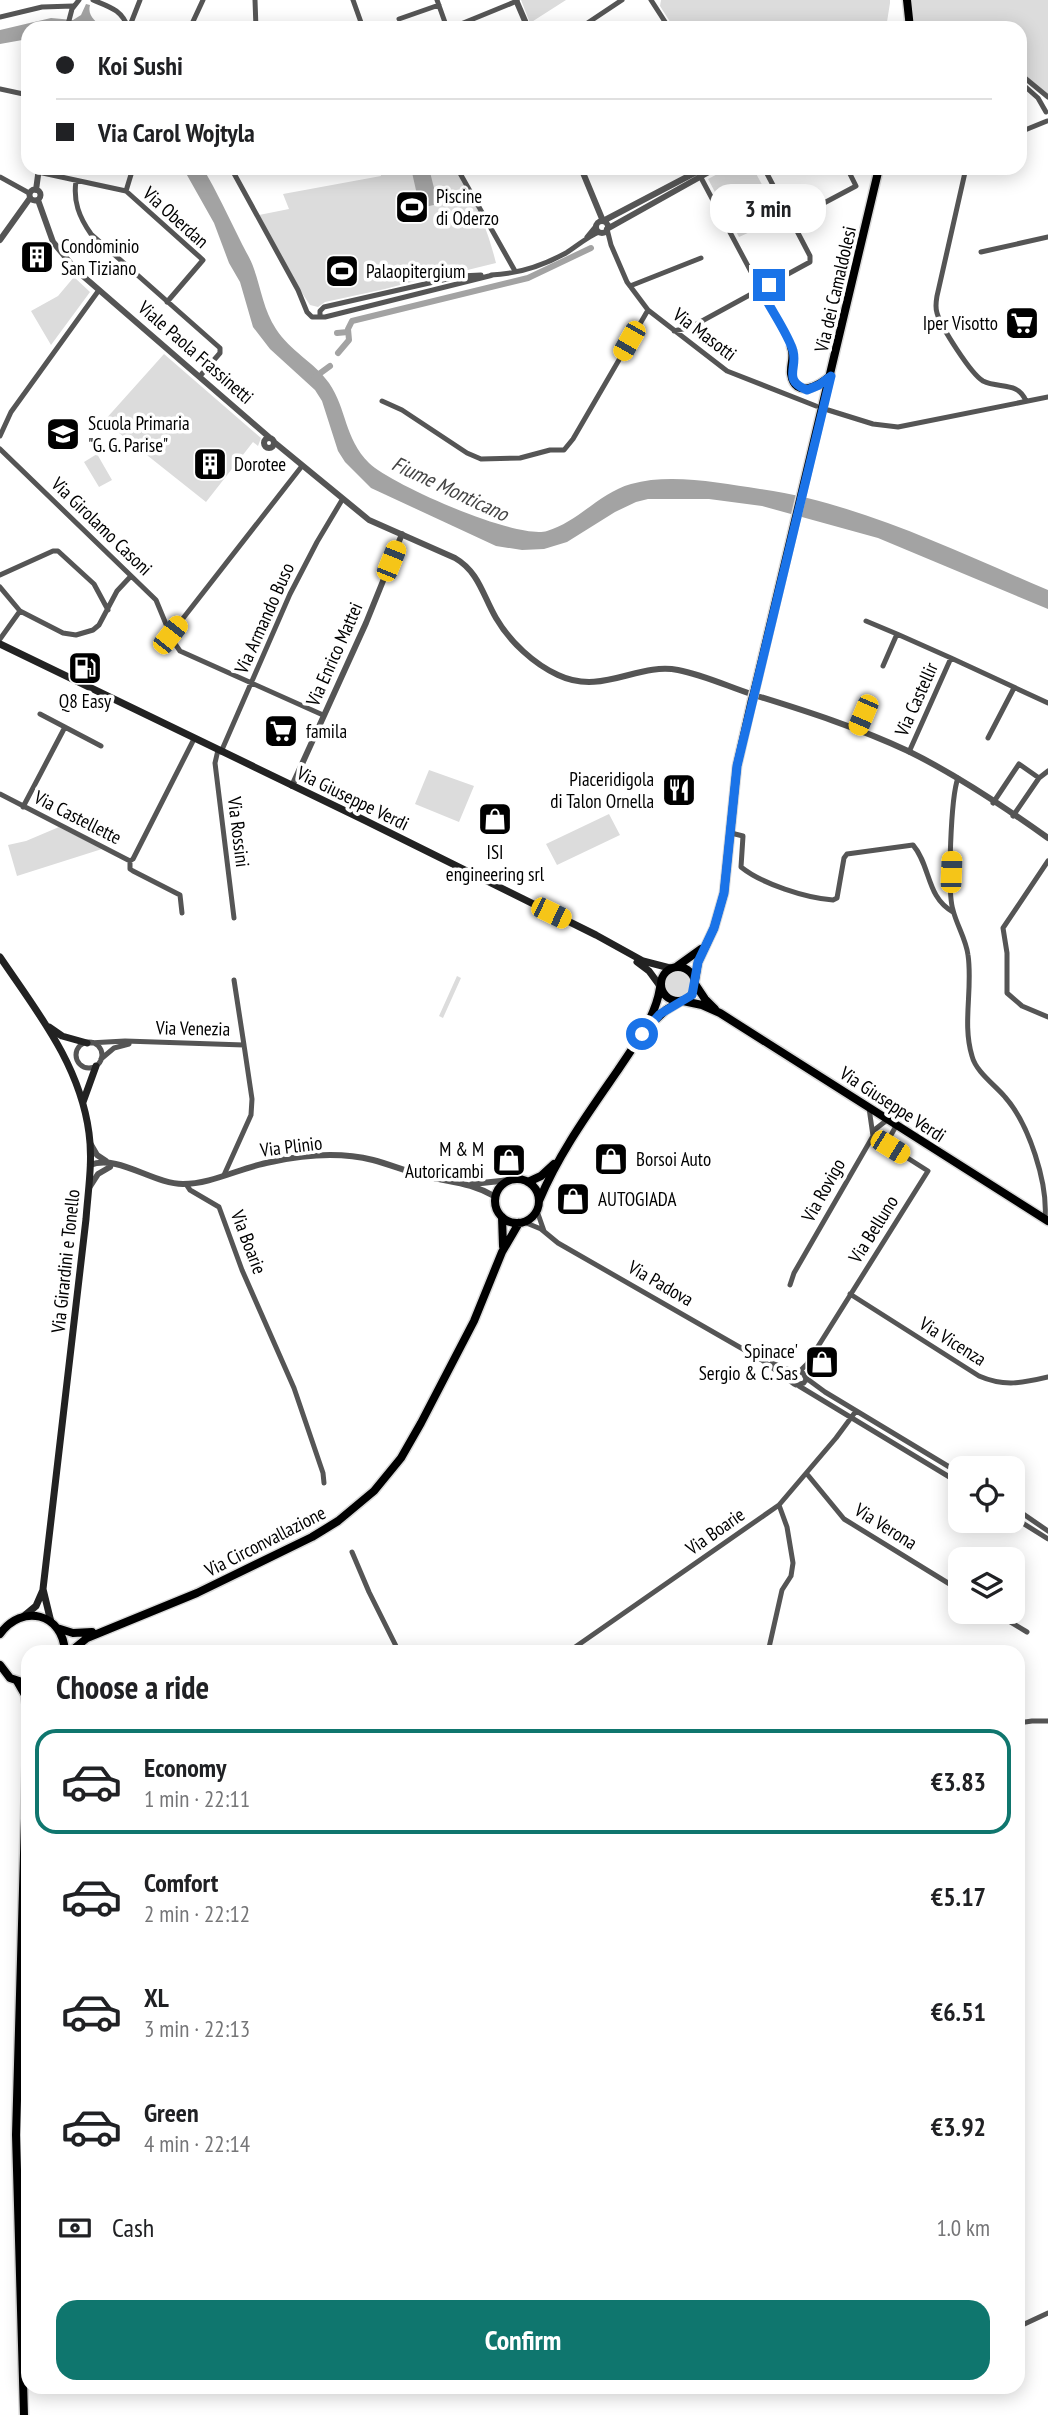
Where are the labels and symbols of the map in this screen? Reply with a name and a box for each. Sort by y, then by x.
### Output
street label: Via Oberdan [137,180,214,253]
place label: Piscine di Oderzo [436,184,499,230]
callout: 3 min [711,184,827,232]
sports icon: Piscine di Oderzo [393,188,431,226]
street label: Via dei Camaldolesi [809,224,861,355]
place label: Condominio San Tiziano [61,234,139,280]
building icon: Condominio San Tiziano [18,238,56,276]
sports icon: Palaopitergium [323,252,361,290]
place label: Palaopitergium [366,259,465,283]
route end [753,269,785,301]
street label: Viale Paola Frassinetti [133,295,259,409]
street label: Via Masotti [668,302,742,366]
supermarket icon: Iper Visotto [1003,304,1041,342]
place label: Iper Visotto [923,311,998,335]
car [610,318,649,364]
place label: Scuola Primaria "G. G. Parise" [88,411,190,457]
school or university icon: Scuola Primaria "G. G. Parise" [44,415,82,453]
building icon: Dorotee [191,445,229,483]
water label: Fiume Monticano [388,450,514,528]
place label: Dorotee [234,452,286,476]
street label: Via Girolamo Casoni [46,471,158,580]
car [374,538,409,584]
street label: Via Armando Buso [228,559,299,678]
street label: Via Enrico Mattei [300,598,368,711]
car [149,612,192,658]
fuel station icon: Q8 Easy [66,649,104,687]
street label: Via Castellir [889,658,943,740]
place label: Q8 Easy [59,689,112,713]
car [846,692,881,738]
supermarket icon: famila [262,712,300,750]
place label: famila [306,719,347,743]
street label: Via Giuseppe Verdi [292,760,413,835]
place label: Piaceridigola di Talon Ornella [550,767,654,813]
restaurant icon: Piaceridigola di Talon Ornella [660,771,698,809]
street label: Via Castellette [29,784,126,849]
street label: Via Rossini [223,795,255,868]
shop icon: ISI engineering srl [476,800,514,838]
place label: ISI engineering srl [446,840,545,886]
car [940,851,963,893]
car [528,894,575,932]
street label: Via Venezia [155,1015,230,1041]
route start [626,1018,658,1050]
street label: Via Giuseppe Verdi [835,1060,951,1147]
car [867,1127,914,1167]
street label: Via Plinio [258,1130,323,1162]
place label: M & M Autoricambi [405,1137,484,1183]
shop icon: Borsoi Auto [592,1140,630,1178]
shop icon: M & M Autoricambi [490,1141,528,1179]
place label: Borsoi Auto [636,1147,711,1171]
street label: Via Rovigo [795,1154,850,1227]
shop icon: AUTOGIADA [554,1180,592,1218]
place label: AUTOGIADA [598,1187,676,1211]
street label: Via Girardini e Tonello [45,1188,84,1335]
street label: Via Belluno [842,1191,903,1268]
street label: Via Boarie [226,1206,272,1277]
street label: Via Padova [623,1254,698,1311]
street label: Via Vicenza [914,1311,991,1371]
place label: Spinace' Sergio & C. Sas [699,1339,798,1385]
shop icon: Spinace' Sergio & C. Sas [803,1343,841,1381]
street label: Via Verona [849,1497,922,1555]
street label: Via Circonvallazione [200,1500,330,1582]
street label: Via Boarie [680,1502,749,1560]

